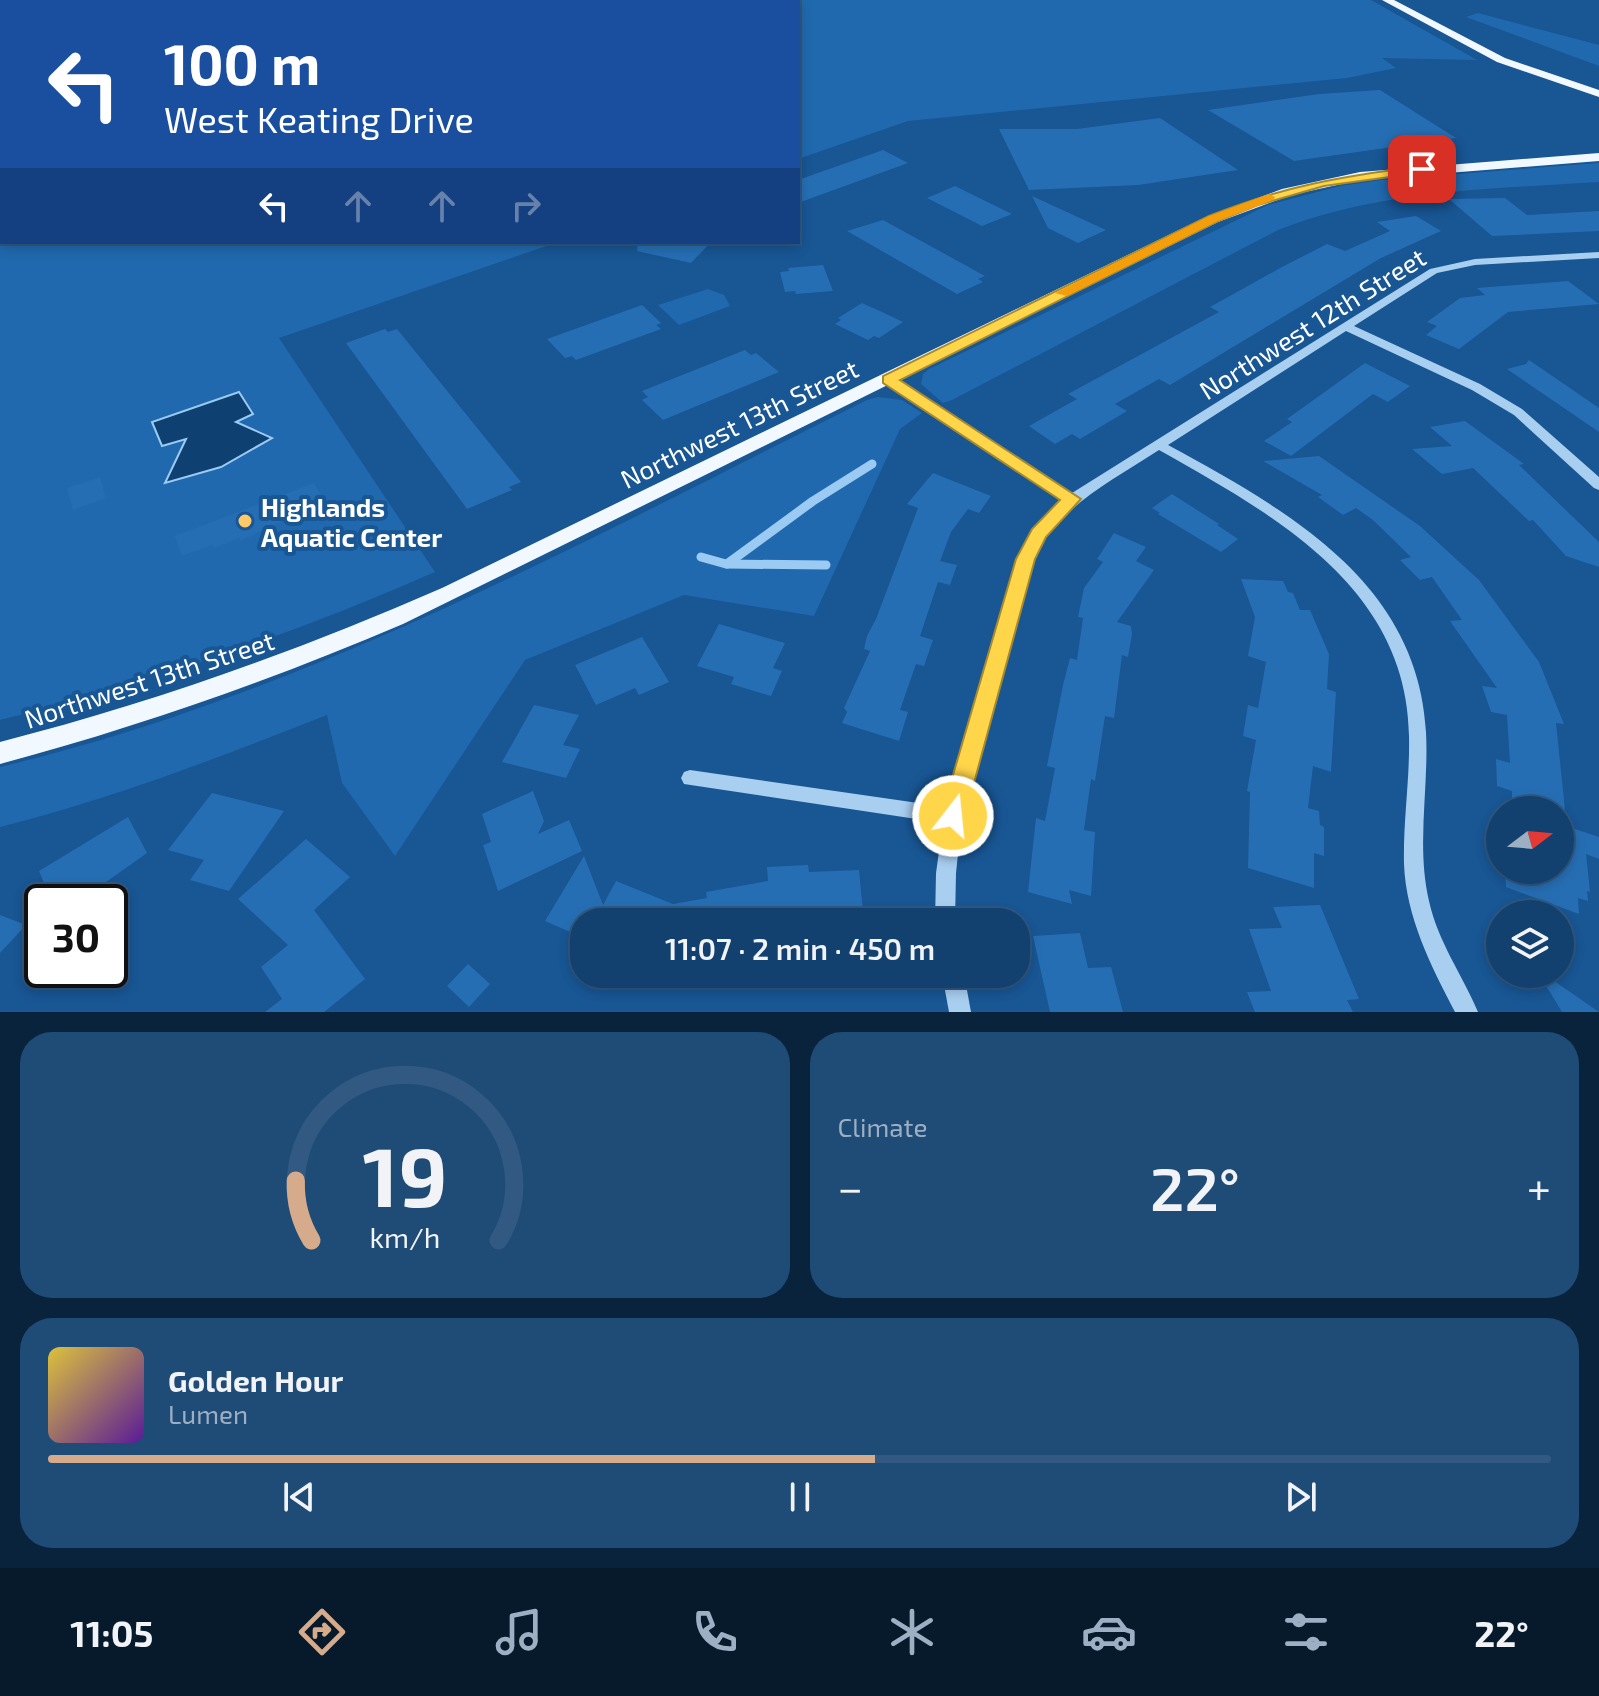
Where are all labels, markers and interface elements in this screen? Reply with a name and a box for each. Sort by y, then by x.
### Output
text: 100 m [164,29,320,96]
icon: left [32,32,136,136]
text: West Keating Drive [164,97,474,140]
pin [1388,135,1456,203]
icon: arrive [1400,147,1444,191]
icon: left [252,184,296,228]
icon: ahead [336,184,380,228]
icon: ahead [420,184,464,228]
icon: right [504,184,548,228]
street label: Northwest 12th Street [1193,241,1431,405]
street label: Northwest 13th Street [615,352,863,494]
place label: Highlands Aquatic Center [261,491,442,552]
marker: Highlands Aquatic Center [236,512,254,530]
street label: Northwest 13th Street [20,624,278,734]
position arrow [911,774,995,858]
north arrow [1486,796,1574,884]
map controls [1486,796,1574,988]
speed limit sign: 30 [24,884,128,988]
button: layers [1486,900,1574,988]
text: 11:07 · 2 min · 450 m [665,930,935,966]
text: Climate [838,1111,927,1142]
text: 19 [362,1124,447,1224]
text: 22° [1150,1151,1240,1223]
text: − [838,1160,863,1213]
text: + [1527,1160,1551,1213]
text: km/h [369,1219,440,1254]
text: Golden Hour [168,1362,343,1398]
text: Lumen [168,1398,248,1429]
icon: previous [277,1475,321,1519]
icon: pause [778,1475,822,1519]
icon: next [1279,1475,1323,1519]
icon: directions [294,1604,350,1660]
icon: music [491,1604,547,1660]
icon: phone [687,1604,743,1660]
icon: climate [884,1604,940,1660]
icon: car [1081,1604,1137,1660]
icon: filters [1278,1604,1334,1660]
text: 11:05 [70,1611,153,1654]
text: 22° [1474,1611,1529,1654]

